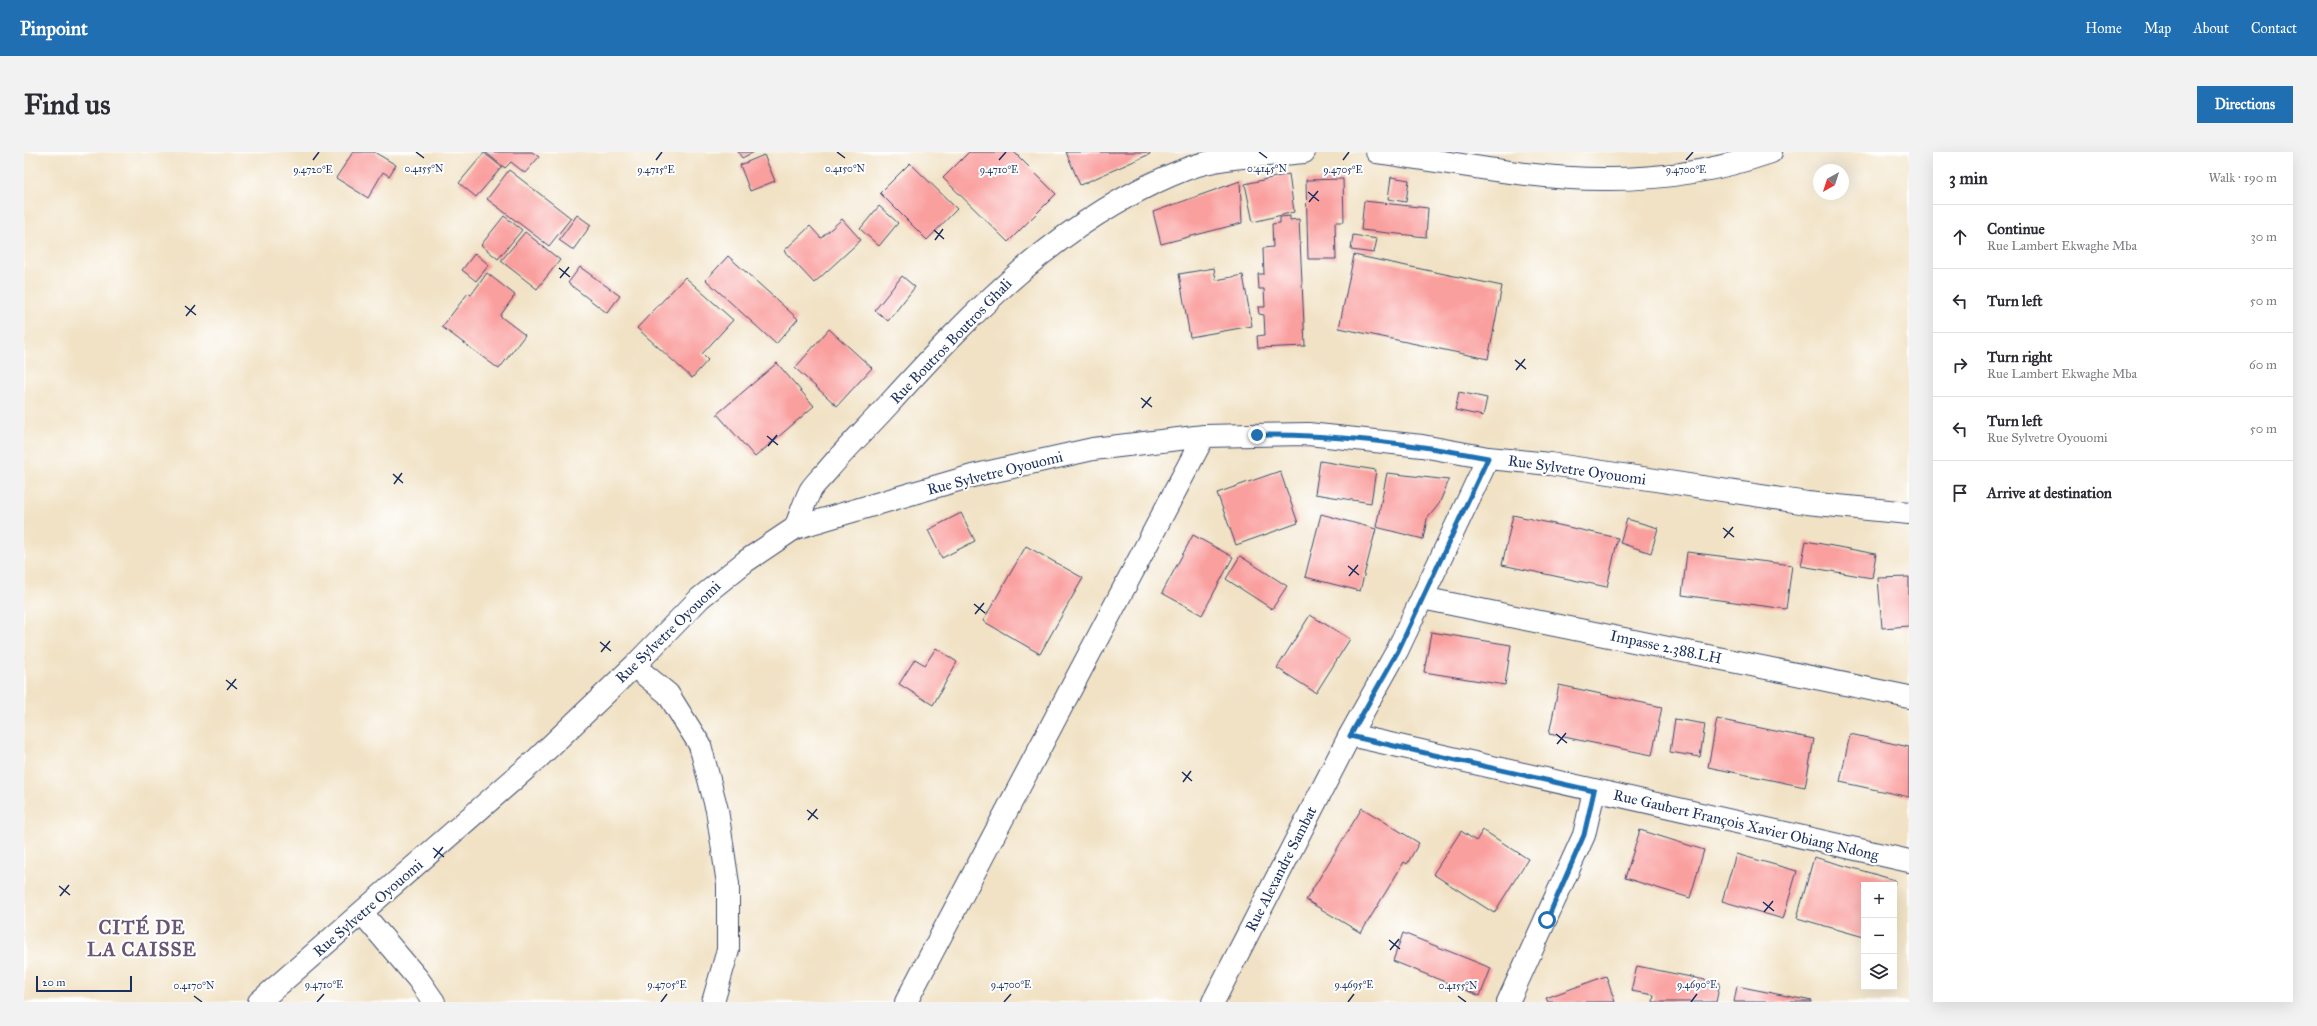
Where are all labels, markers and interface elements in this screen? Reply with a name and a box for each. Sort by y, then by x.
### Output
text: Pinpoint [20,17,88,40]
text: Home [2085,20,2122,37]
text: Map [2144,20,2171,37]
text: About [2193,20,2229,37]
text: Contact [2251,20,2297,37]
button: Directions [2197,86,2293,123]
text: Find us [24,87,110,122]
text: 0.4155°N [405,163,444,175]
text: 0.4150°N [825,163,866,175]
text: 0.4145°N [1247,163,1287,175]
text: 9.4720°E [293,164,333,176]
text: 9.4715°E [637,164,675,176]
text: 9.4710°E [980,164,1018,176]
text: 9.4705°E [1323,164,1363,176]
text: 9.4700°E [1666,164,1706,176]
north arrow [1813,164,1849,200]
text: 3 min [1949,168,1988,189]
text: Walk · 190 m [2208,170,2277,186]
text: Continue [1987,220,2045,238]
icon: ahead [1949,226,1971,248]
text: 30 m [2251,229,2277,245]
text: Rue Lambert Ekwaghe Mba [1987,238,2137,254]
street label: Rue Boutros Boutros Ghali [886,275,1016,407]
icon: left [1949,290,1971,312]
text: Turn left [1987,292,2043,310]
text: 50 m [2250,293,2277,309]
text: Turn right [1987,348,2052,366]
icon: right [1949,354,1971,376]
text: 60 m [2249,357,2277,373]
text: Rue Lambert Ekwaghe Mba [1987,366,2137,382]
text: Turn left [1987,412,2043,430]
icon: left [1949,418,1971,440]
text: 50 m [2250,421,2277,437]
route end [1248,426,1266,444]
text: Rue Sylvetre Oyouomi [1987,430,2108,446]
street label: Rue Sylvetre Oyouomi [925,447,1065,499]
street label: Rue Sylvetre Oyouomi [1507,451,1647,489]
icon: arrive [1949,482,1971,504]
text: Arrive at destination [1987,484,2112,502]
street label: Rue Sylvetre Oyouomi [612,577,724,687]
street label: Impasse 2.388.LH [1609,626,1723,668]
street label: Rue Gaubert François Xavier Obiang Ndong [1612,786,1881,865]
street label: Rue Alexandre Sambat [1242,803,1321,935]
street label: Rue Sylvetre Oyouomi [310,856,426,960]
map controls [1861,882,1897,990]
button: + [1861,882,1897,918]
route start [1538,911,1556,929]
district label: CITÉ DE LA CAISSE [87,914,197,961]
button: − [1861,918,1897,954]
button: layers [1861,954,1897,990]
scale bar [36,974,132,993]
text: 20 m [42,976,65,989]
text: 9.4710°E [305,979,343,991]
text: 9.4705°E [647,979,687,991]
text: 9.4700°E [991,979,1031,991]
text: 9.4695°E [1334,979,1374,991]
text: 9.4690°E [1677,979,1717,991]
text: 0.4170°N [174,980,215,992]
text: 0.4155°N [1439,980,1478,992]

